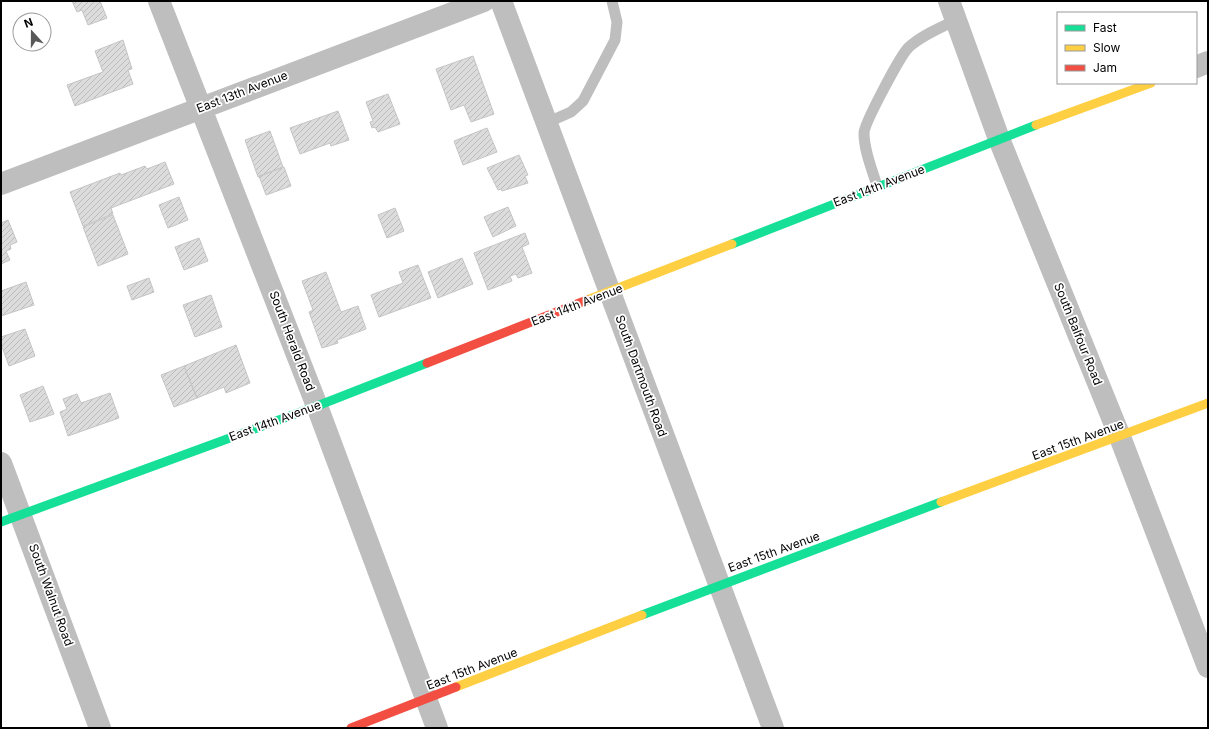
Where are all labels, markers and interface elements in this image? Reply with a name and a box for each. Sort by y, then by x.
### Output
north arrow [12,12,52,52]
legend [1057,12,1197,84]
text: N [22,15,35,31]
text: Fast [1093,20,1117,35]
text: Slow [1093,40,1121,55]
text: Jam [1093,60,1117,75]
street label: East 13th Avenue [194,67,290,116]
street label: East 14th Avenue [831,161,927,210]
street label: East 14th Avenue [529,280,625,329]
street label: South Balfour Road [1051,280,1106,387]
street label: South Herald Road [266,289,318,393]
street label: South Dartmouth Road [612,313,671,439]
street label: East 14th Avenue [227,397,323,444]
street label: East 15th Avenue [1030,416,1126,463]
street label: East 15th Avenue [726,528,822,575]
street label: South Walnut Road [26,542,77,648]
street label: East 15th Avenue [424,644,519,693]

